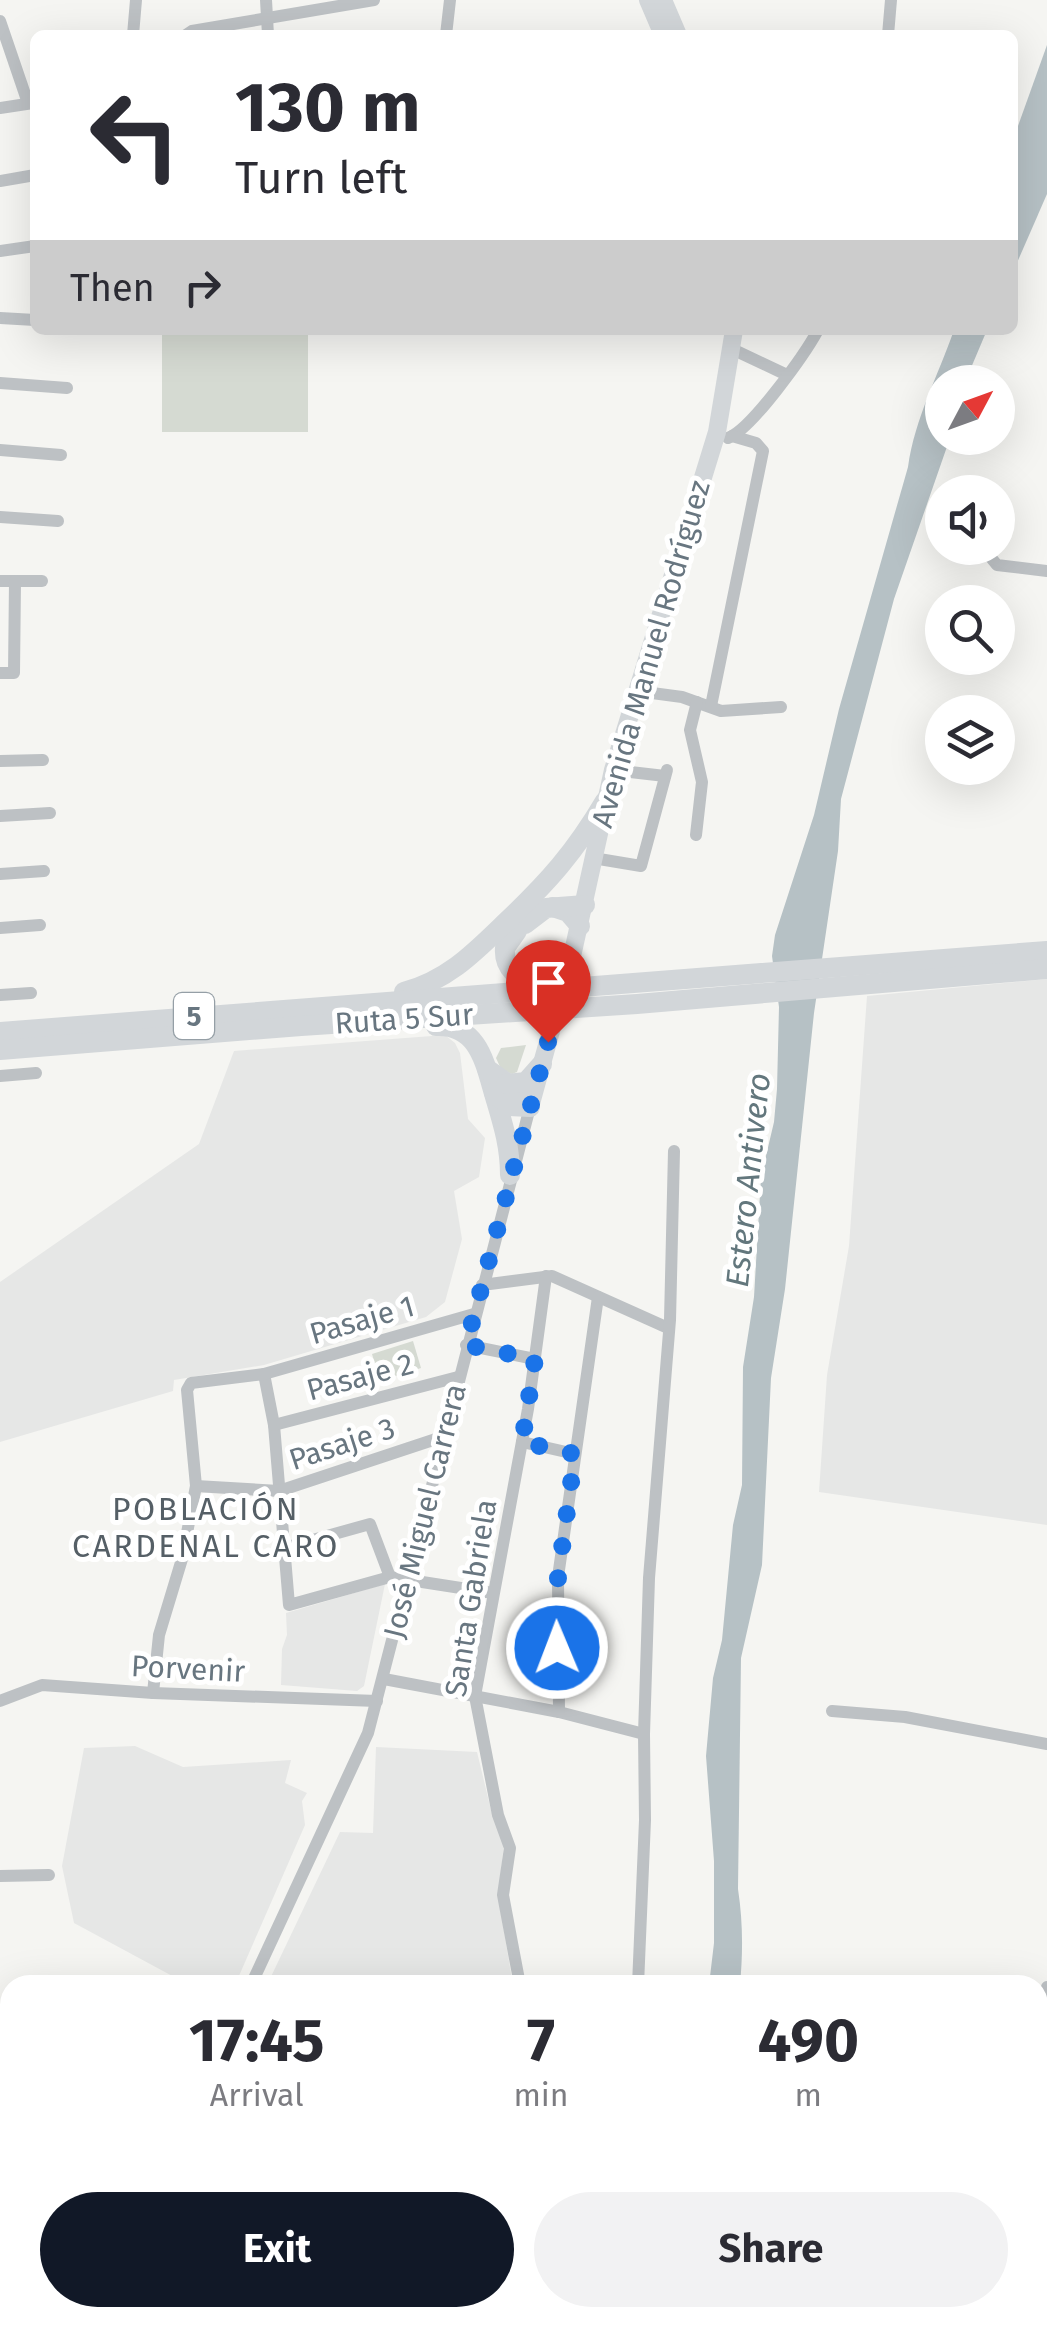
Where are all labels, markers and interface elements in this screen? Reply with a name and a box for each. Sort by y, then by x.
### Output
text: 130 m [235,66,421,150]
icon: left [70,70,200,200]
text: Turn left [235,151,407,205]
icon: right [175,260,230,315]
text: Then [70,265,155,311]
north arrow [925,365,1015,455]
map controls [925,365,1015,785]
button: sound [925,475,1015,565]
street label: Avenida Manuel Rodríguez [584,476,718,832]
button: search [925,585,1015,675]
button: layers [925,695,1015,785]
pin [506,940,591,1043]
icon: arrive [521,955,576,1010]
road number: 5 [174,993,214,1039]
street label: Ruta 5 Sur [333,996,475,1042]
water label: Estero Antivero [718,1071,778,1289]
street label: Pasaje 1 [305,1288,419,1352]
street label: Pasaje 2 [303,1345,417,1409]
street label: José Miguel Carrera [376,1380,474,1642]
street label: Pasaje 3 [285,1410,399,1478]
district label: POBLACIÓN CARDENAL CARO [72,1490,340,1565]
street label: Santa Gabriela [438,1497,504,1699]
position arrow [505,1596,609,1700]
street label: Porvenir [130,1648,246,1690]
text: 17:45 [189,2005,324,2077]
text: 7 [527,2005,555,2077]
text: 490 [758,2005,859,2077]
text: Arrival [210,2076,304,2114]
text: min [513,2076,569,2114]
text: m [795,2076,822,2114]
button: Exit [40,2192,514,2307]
button: Share [534,2192,1008,2307]

